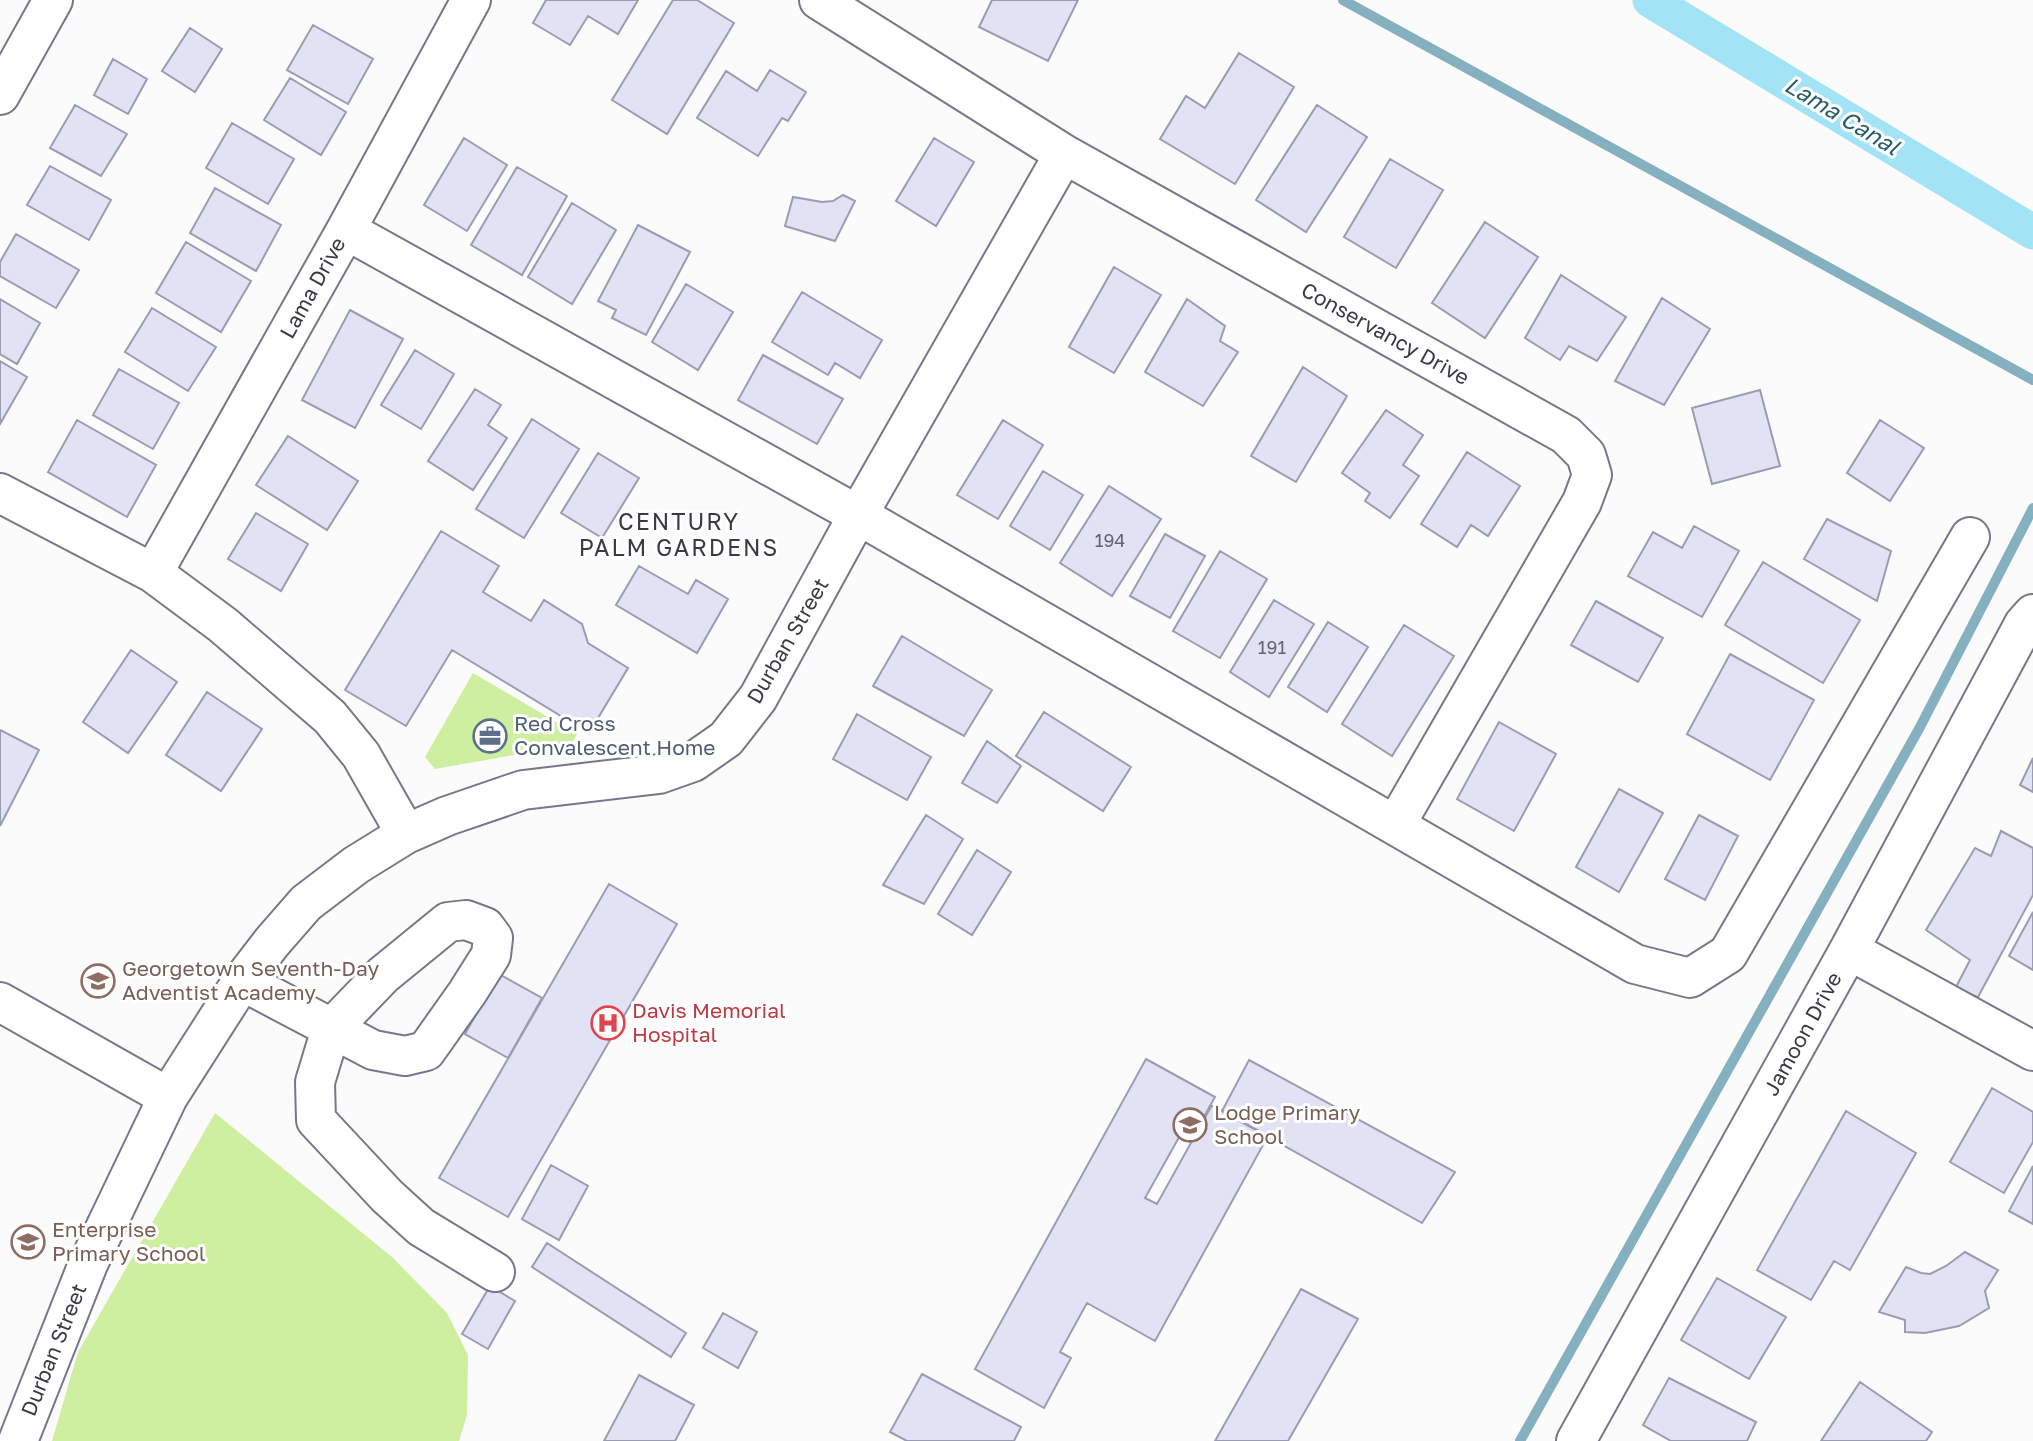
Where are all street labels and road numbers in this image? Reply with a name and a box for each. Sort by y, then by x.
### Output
street label: Lama Drive [274,232,351,343]
street label: Conservancy Drive [1297,276,1474,390]
street label: Durban Street [741,573,834,708]
street label: Jamoon Drive [1757,967,1847,1100]
street label: Durban Street [15,1280,91,1420]

